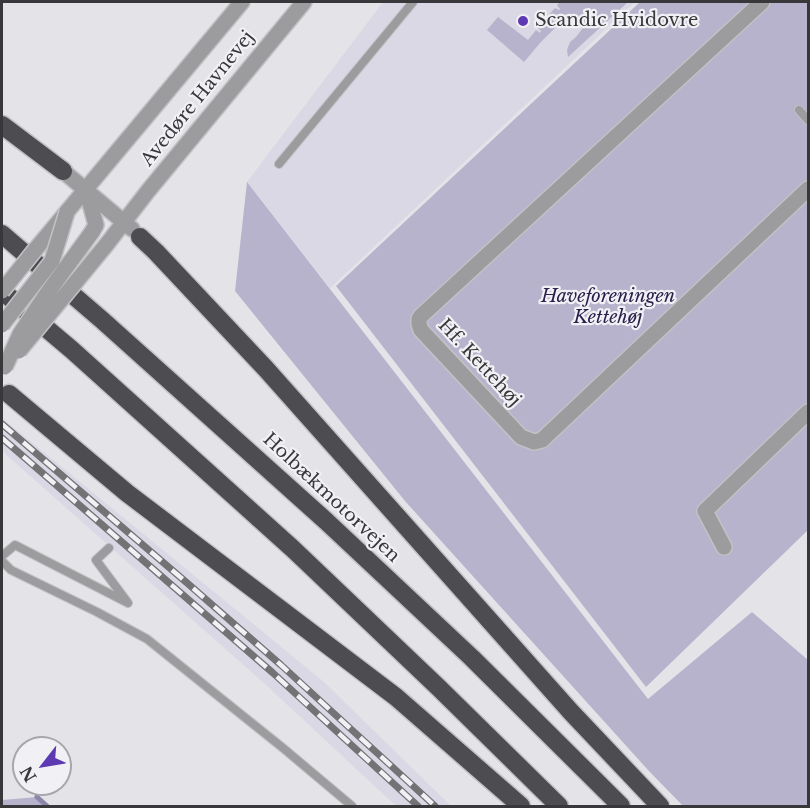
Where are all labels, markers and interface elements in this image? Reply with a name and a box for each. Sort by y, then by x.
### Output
place label: Scandic Hvidovre [535,10,698,32]
marker: Scandic Hvidovre [516,14,530,28]
street label: Avedøre Havnevej [137,27,259,171]
park label: Haveforeningen Kettehøj [541,286,675,328]
street label: Hf. Kettehøj [433,315,525,411]
street label: Holbækmotorvejen [258,429,404,567]
north arrow [12,736,72,796]
text: N [16,763,41,786]

